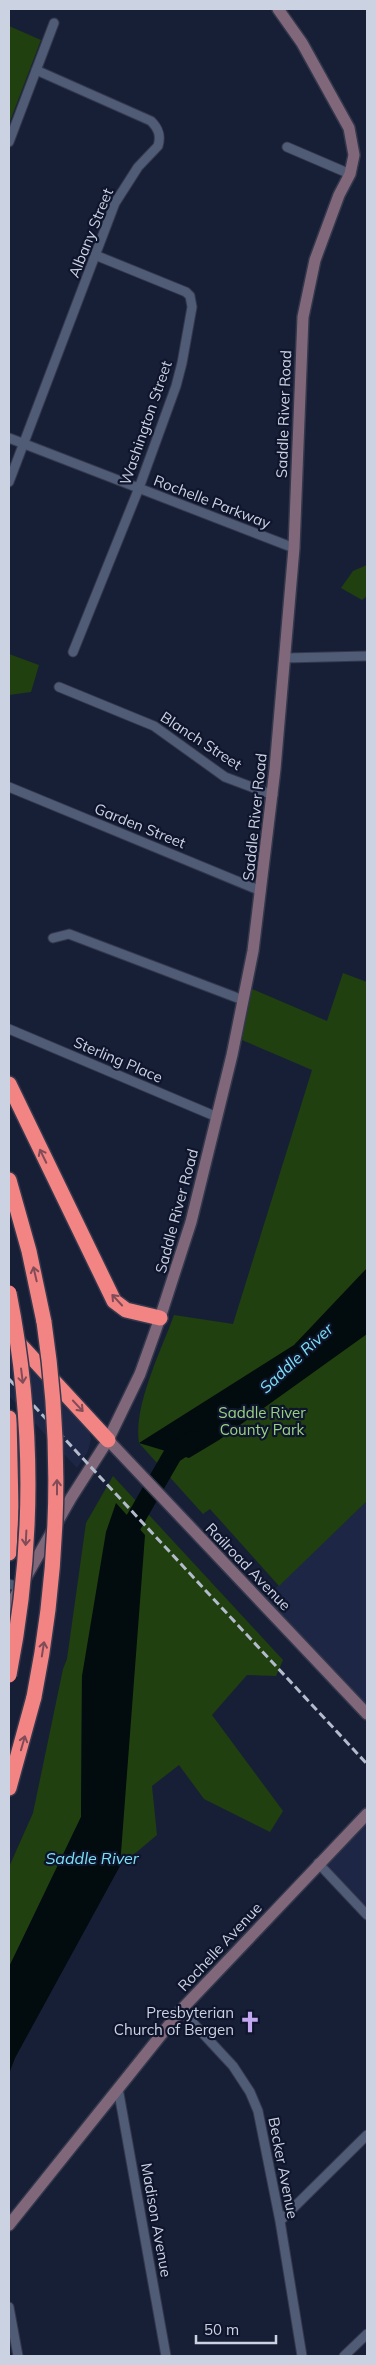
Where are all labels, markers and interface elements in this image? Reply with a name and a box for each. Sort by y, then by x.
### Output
street label: Albany Street [64,185,117,280]
street label: Saddle River Road [272,350,295,478]
street label: Washington Street [115,358,176,488]
street label: Rochelle Parkway [151,471,273,533]
street label: Blanch Street [157,707,246,774]
street label: Saddle River Road [238,752,271,882]
street label: Garden Street [92,799,189,852]
street label: Sterling Place [71,1032,166,1087]
street label: Saddle River Road [151,1147,202,1275]
one-way arrow [38,1149,48,1164]
one-way arrow [29,1266,39,1282]
one-way arrow [111,1294,123,1307]
water label: Saddle River [255,1318,338,1397]
one-way arrow [17,1368,27,1384]
one-way arrow [72,1400,83,1413]
park label: Saddle River County Park [218,1403,306,1439]
one-way arrow [52,1479,62,1496]
street label: Railroad Avenue [202,1519,295,1614]
one-way arrow [22,1530,31,1546]
one-way arrow [39,1641,49,1657]
one-way arrow [18,1735,28,1751]
water label: Saddle River [45,1848,140,1868]
street label: Rochelle Avenue [174,1898,266,1995]
place label: Presbyterian Church of Bergen [114,2003,234,2039]
church icon: Presbyterian Church of Bergen [237,2009,263,2035]
street label: Becker Avenue [264,2115,303,2220]
street label: Madison Avenue [137,2161,176,2278]
scale bar [196,2312,276,2344]
text: 50 m [204,2320,239,2339]

